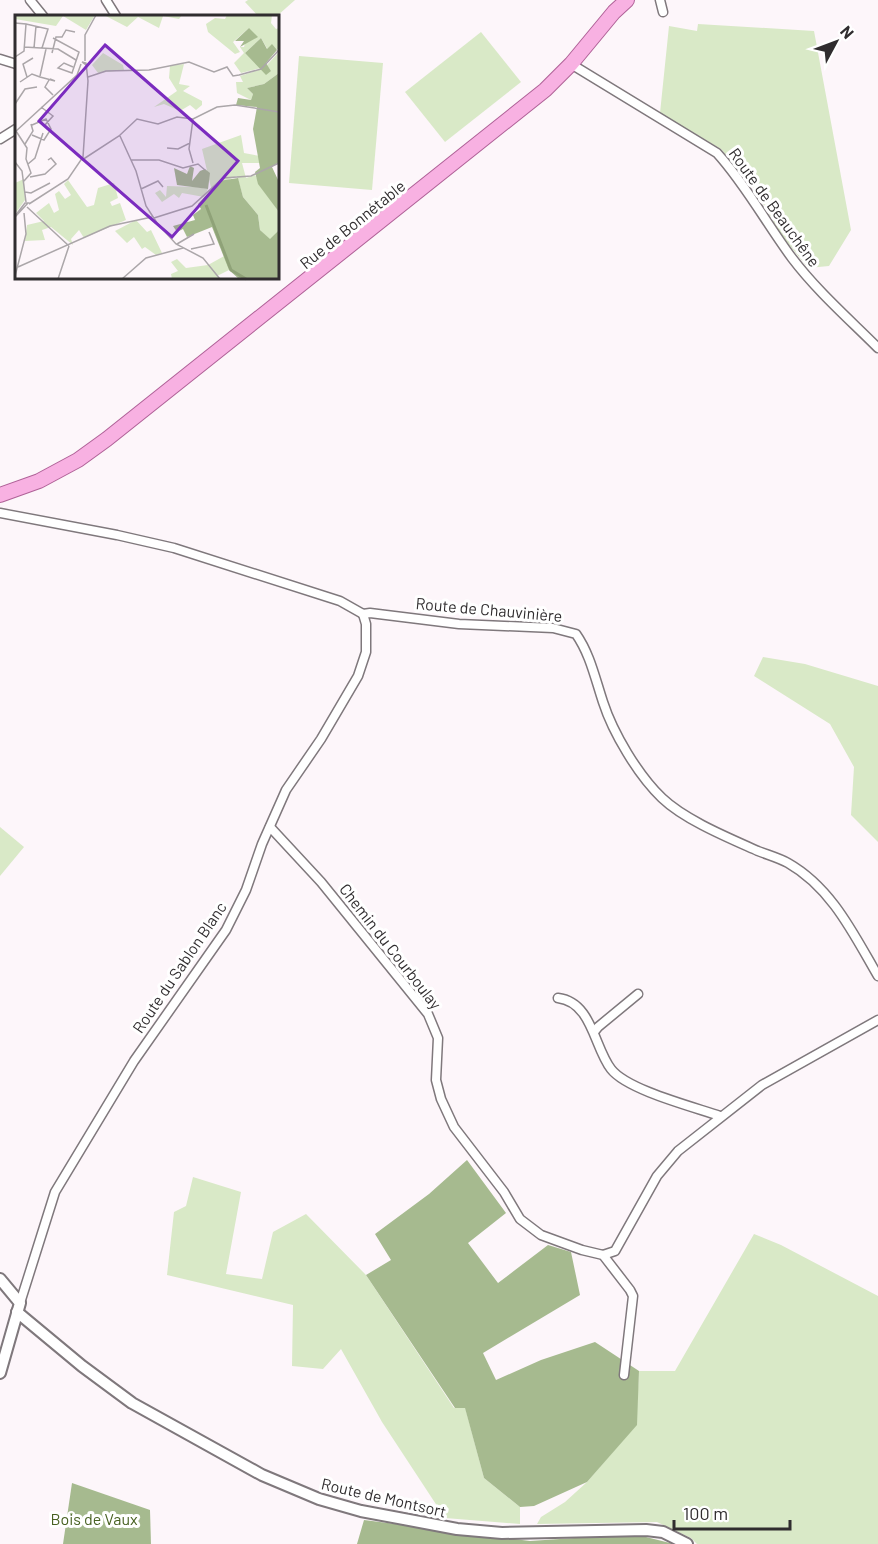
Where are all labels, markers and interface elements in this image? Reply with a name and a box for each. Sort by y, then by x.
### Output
north arrow [806,12,866,72]
inset map [15,15,279,279]
text: N [837,22,858,42]
street label: Route de Beauchêne [725,144,825,270]
street label: Rue de Bonnétable [296,176,408,272]
street label: Route de Chauvinière [415,593,563,625]
street label: Chemin du Courboulay [336,879,446,1013]
street label: Route du Sablon Blanc [128,898,230,1036]
street label: Route de Montsort [320,1473,448,1521]
scale bar [674,1493,790,1531]
text: 100 m [683,1502,728,1524]
park label: Bois de Vaux [50,1509,138,1528]

